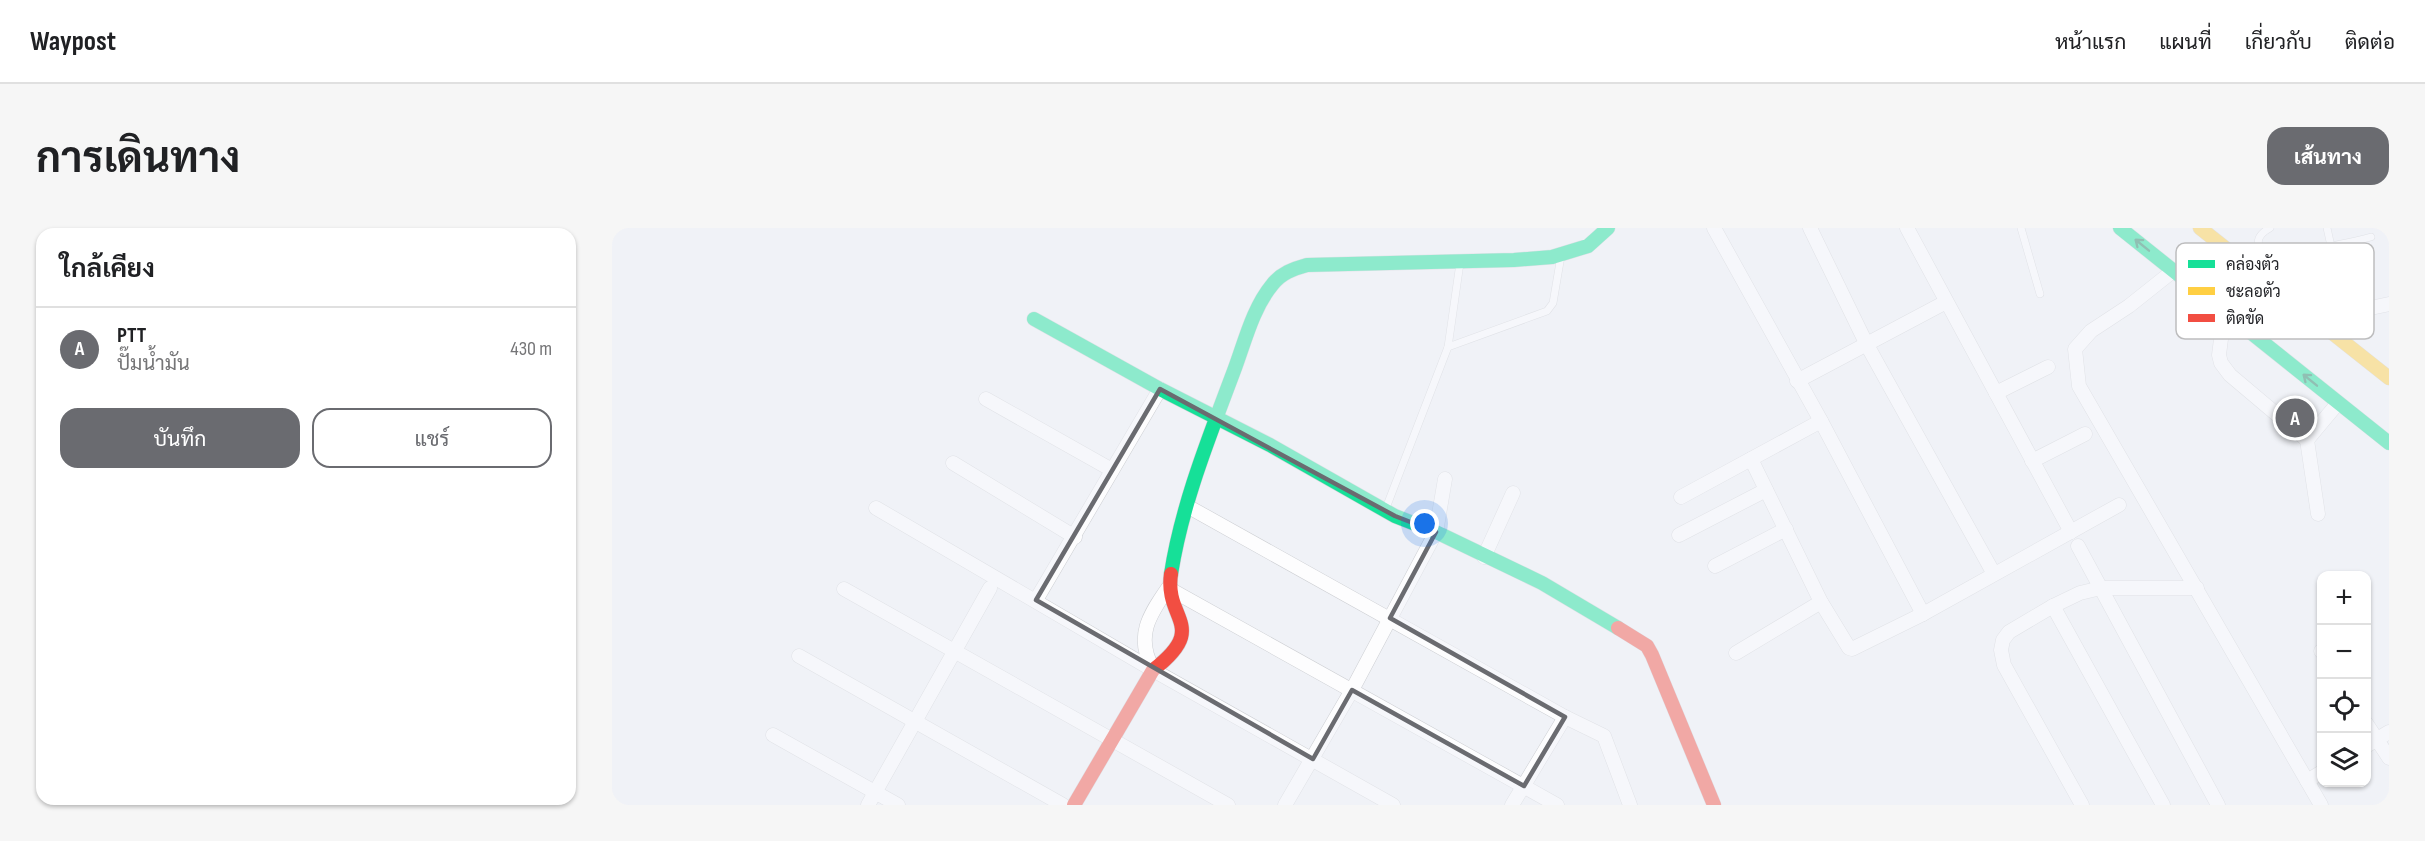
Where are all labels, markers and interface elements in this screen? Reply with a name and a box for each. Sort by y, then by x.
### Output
text: Waypost [30,25,116,58]
text: หน้าแรก [2055,30,2126,55]
text: แผนที่ [2159,30,2212,55]
text: เกี่ยวกับ [2245,30,2312,55]
text: ติดต่อ [2345,30,2395,55]
button: เส้นทาง [2267,127,2389,185]
text: การเดินทาง [36,134,240,185]
one-way arrow [2134,239,2150,252]
legend [2176,243,2374,339]
text: ใกล้เคียง [60,254,155,285]
text: คล่องตัว [2226,254,2280,275]
text: ชะลอตัว [2226,281,2281,302]
text: ติดขัด [2226,308,2264,329]
text: PTT [117,322,146,349]
text: A [75,337,84,361]
text: 430 m [510,337,552,361]
text: ปั๊มน้ำมัน [117,352,190,376]
one-way arrow [2303,374,2319,387]
pin: A [2276,396,2314,441]
button: บันทึก [60,408,300,468]
button: แชร์ [312,408,552,468]
your location [1410,509,1439,538]
map controls [2317,571,2371,787]
button: + [2317,571,2371,625]
button: − [2317,625,2371,679]
button: locate [2317,679,2371,733]
button: layers [2317,733,2371,787]

